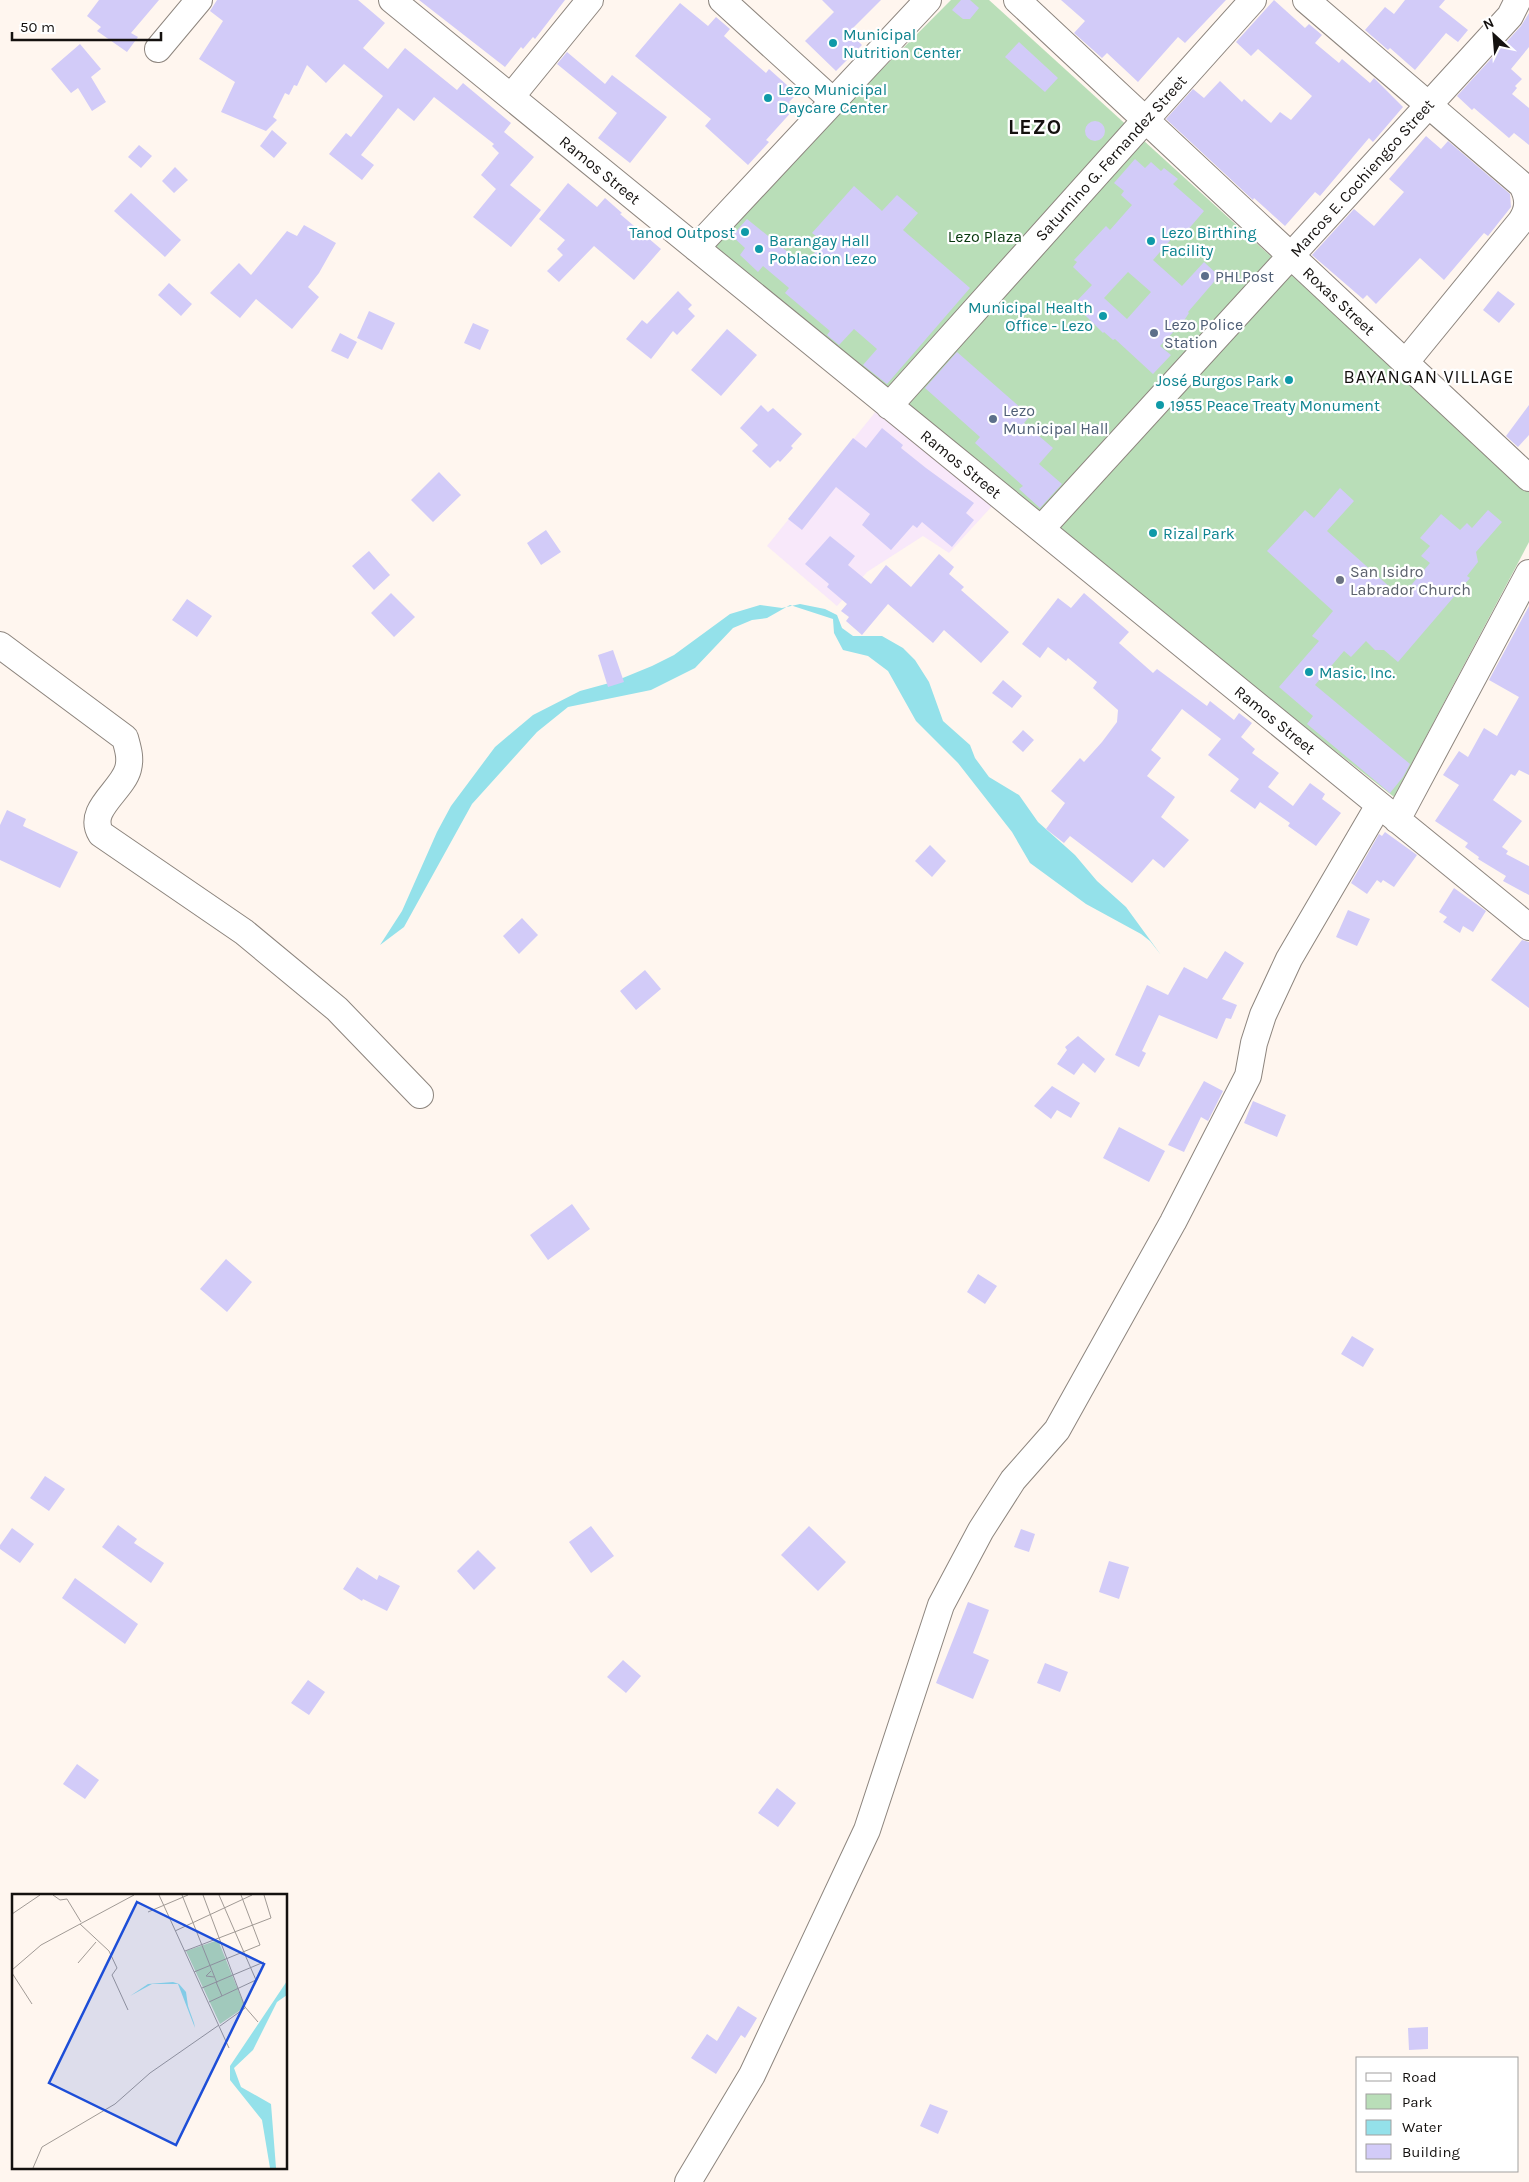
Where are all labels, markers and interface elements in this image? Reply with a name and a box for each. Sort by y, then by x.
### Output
scale bar [12,10,161,42]
north arrow [1469,10,1519,60]
text: N [1480,14,1497,34]
text: 50 m [20,18,55,36]
place label: Municipal Nutrition Center [843,25,961,62]
marker: Municipal Nutrition Center [827,37,839,49]
street label: Saturnino G. Fernandez Street [1031,71,1191,245]
place label: Lezo Municipal Daycare Center [778,80,888,117]
marker: Lezo Municipal Daycare Center [762,92,774,104]
street label: Marcos E. Cochiengco Street [1286,95,1438,261]
district label: LEZO [1008,115,1062,139]
street label: Ramos Street [556,132,644,208]
place label: Tanod Outpost [629,223,735,242]
place label: Lezo Birthing Facility [1161,223,1256,260]
marker: Tanod Outpost [739,226,751,238]
park label: Lezo Plaza [948,227,1022,246]
place label: Barangay Hall Poblacion Lezo [769,231,877,268]
marker: Lezo Birthing Facility [1145,235,1157,247]
marker: Barangay Hall Poblacion Lezo [753,243,765,255]
street label: Roxas Street [1299,263,1379,339]
place label: PHLPost [1215,267,1274,286]
marker: PHLPost [1199,270,1211,282]
place label: Municipal Health Office - Lezo [968,298,1093,335]
marker: Municipal Health Office - Lezo [1097,310,1109,322]
place label: Lezo Police Station [1164,315,1243,352]
marker: Lezo Police Station [1148,327,1160,339]
district label: BAYANGAN VILLAGE [1344,366,1514,388]
place label: José Burgos Park [1156,371,1279,390]
marker: José Burgos Park [1283,374,1295,386]
place label: 1955 Peace Treaty Monument [1170,396,1380,415]
marker: 1955 Peace Treaty Monument [1154,399,1166,411]
place label: Lezo Municipal Hall [1003,401,1109,438]
marker: Lezo Municipal Hall [987,413,999,425]
street label: Ramos Street [917,426,1005,502]
place label: Rizal Park [1163,524,1235,543]
marker: Rizal Park [1147,527,1159,539]
place label: San Isidro Labrador Church [1350,562,1471,599]
marker: San Isidro Labrador Church [1334,574,1346,586]
place label: Masic, Inc. [1319,663,1395,682]
marker: Masic, Inc. [1303,666,1315,678]
street label: Ramos Street [1231,682,1319,758]
inset map [12,1894,288,2170]
legend [1356,2057,1519,2172]
text: Road [1402,2068,1437,2086]
text: Park [1402,2093,1432,2111]
text: Water [1402,2118,1443,2136]
text: Building [1402,2143,1460,2161]

